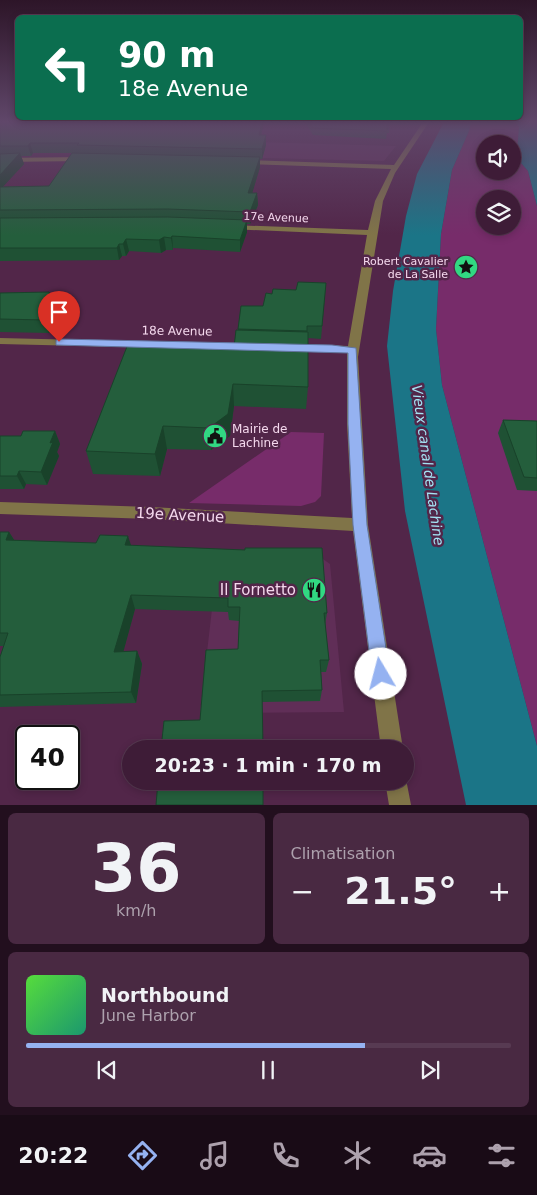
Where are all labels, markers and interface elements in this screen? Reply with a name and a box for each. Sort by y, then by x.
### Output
icon: left [35,35,100,100]
text: 90 m [118,35,215,75]
text: 18e Avenue [118,76,248,101]
map controls [476,135,521,235]
button: sound [476,135,521,180]
button: layers [476,190,521,235]
street label: 17e Avenue [243,210,309,225]
place icon: Robert Cavalier de La Salle [453,254,479,280]
place label: Robert Cavalier de La Salle [363,255,448,281]
pin [38,291,80,342]
icon: arrive [45,298,73,326]
street label: 18e Avenue [141,323,213,339]
water label: Vieux canal de Lachine [409,384,447,546]
place label: Mairie de Lachine [232,422,288,450]
public building icon: Mairie de Lachine [202,423,228,449]
street label: 19e Avenue [135,504,225,526]
restaurant icon: Il Fornetto [301,577,327,603]
place label: Il Fornetto [220,581,296,599]
position arrow [354,647,406,699]
speed limit sign: 40 [15,725,80,790]
text: 20:23 · 1 min · 170 m [154,754,382,776]
text: 36 [91,831,181,906]
text: Climatisation [291,844,395,863]
text: 21.5° [344,869,457,913]
text: − [291,875,314,908]
text: + [488,875,511,908]
text: km/h [116,901,156,920]
text: Northbound [101,984,229,1006]
text: June Harbor [101,1006,196,1025]
icon: previous [93,1056,121,1084]
icon: pause [254,1056,282,1084]
icon: next [416,1056,444,1084]
icon: directions [125,1138,160,1173]
icon: music [197,1138,232,1173]
icon: phone [268,1138,303,1173]
icon: climate [340,1138,375,1173]
icon: car [412,1138,447,1173]
icon: filters [484,1138,519,1173]
text: 20:22 [18,1143,88,1168]

